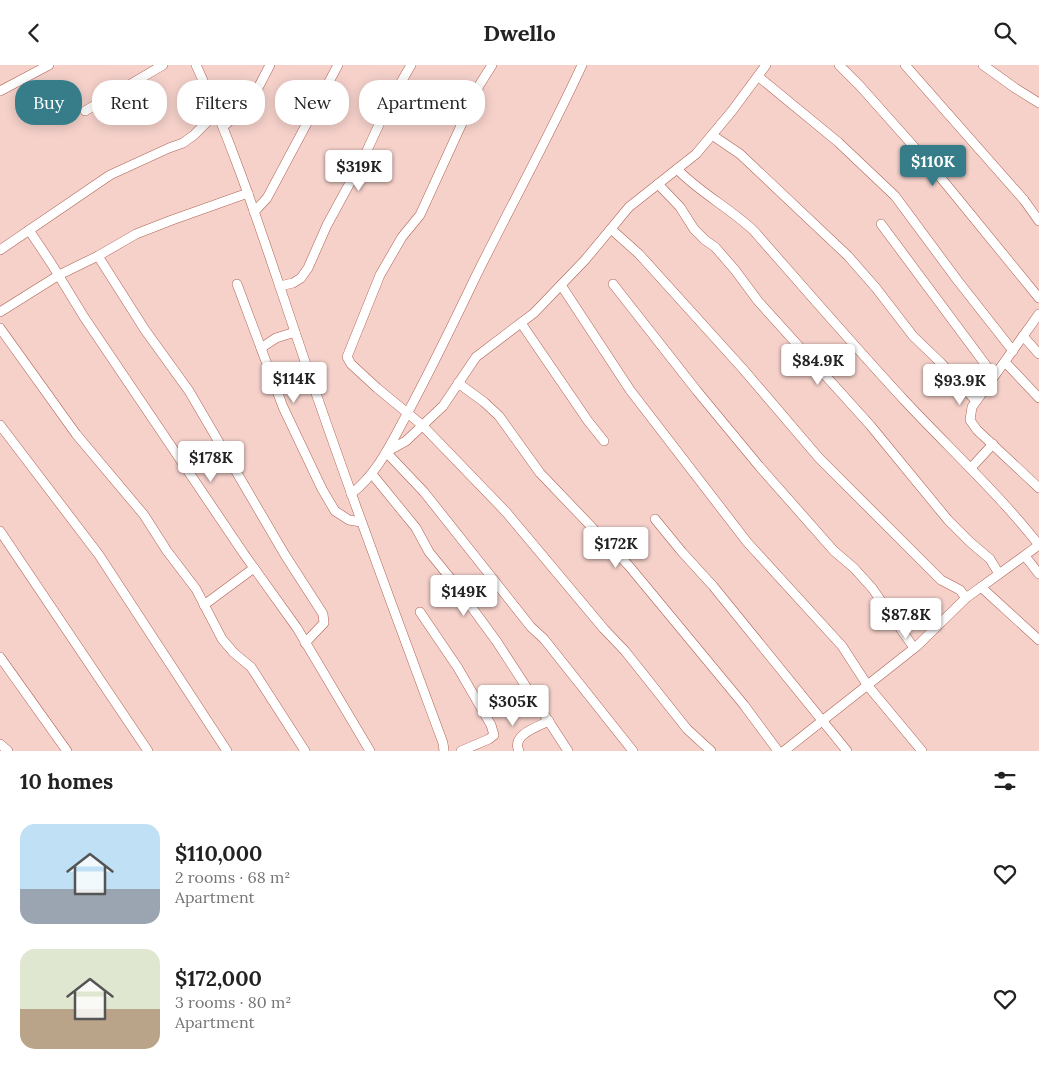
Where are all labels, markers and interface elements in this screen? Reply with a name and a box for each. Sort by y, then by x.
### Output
icon: back [20,19,48,47]
text: Dwello [483,19,556,47]
icon: search [991,19,1019,47]
chip: Buy [15,80,82,125]
chip: Rent [92,80,167,125]
chip: Filters [177,80,265,125]
chip: New [275,80,349,125]
chip: Apartment [359,80,485,125]
pin: $110K [898,145,968,187]
pin: $319K [324,149,394,192]
text: $110K [911,151,955,171]
text: $319K [336,156,382,176]
pin: $84.9K [777,343,859,386]
text: $84.9K [792,350,844,370]
pin: $114K [259,361,329,404]
pin: $93.9K [919,363,1001,406]
text: $114K [273,368,315,388]
text: $93.9K [934,370,986,390]
pin: $178K [176,441,246,483]
text: $178K [189,447,233,467]
pin: $172K [581,527,651,569]
text: $172K [594,533,638,553]
pin: $149K [429,575,499,617]
text: $149K [441,581,487,601]
pin: $87.8K [865,597,947,640]
text: $87.8K [881,604,931,624]
pin: $305K [478,685,548,727]
text: $305K [489,691,537,711]
icon: filters [991,767,1019,795]
text: 10 homes [20,768,113,795]
text: $110,000 [175,840,262,867]
icon: home [60,844,120,904]
icon: heart [991,860,1019,888]
text: 2 rooms · 68 m² [175,867,290,887]
text: Apartment [175,887,255,907]
text: $172,000 [175,965,262,992]
icon: home [60,969,120,1029]
icon: heart [991,985,1019,1013]
text: 3 rooms · 80 m² [175,992,291,1012]
text: Apartment [175,1012,255,1032]

